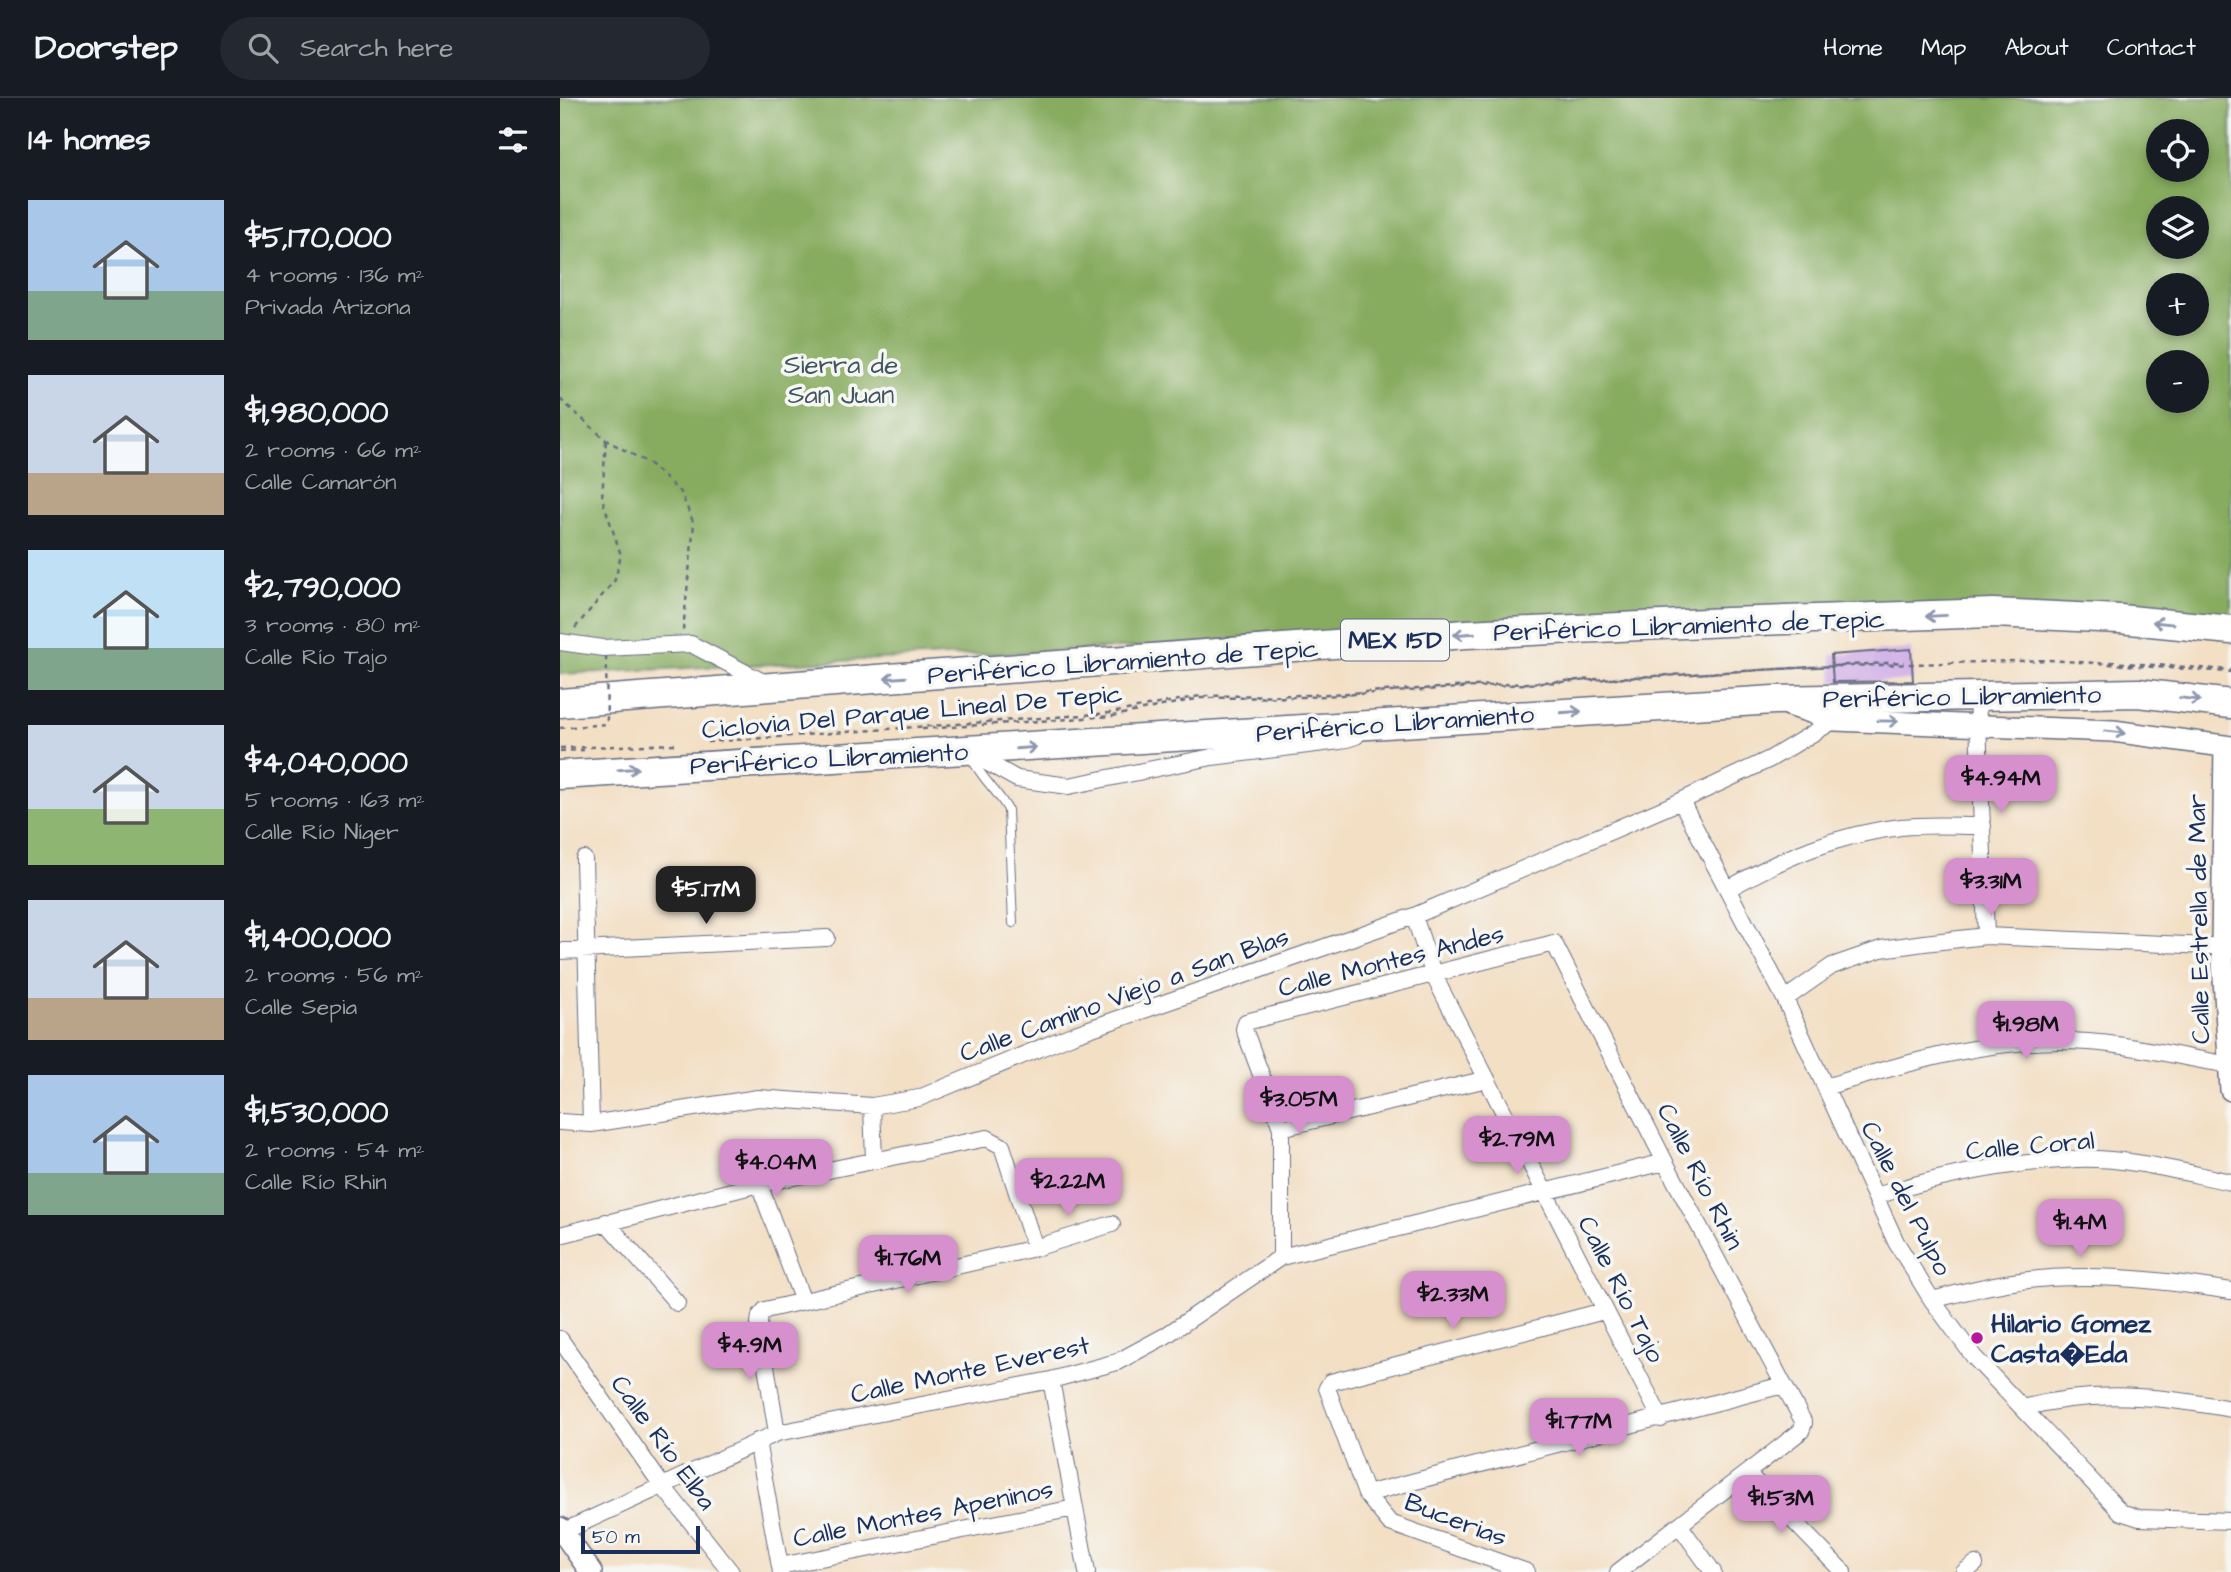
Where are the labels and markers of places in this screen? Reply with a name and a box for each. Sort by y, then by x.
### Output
pin: $4.94M [1944,756,2058,815]
pin: $3.31M [1934,858,2048,918]
pin: $5.17M [649,866,763,926]
pin: $1.98M [1969,1002,2083,1061]
pin: $3.05M [1242,1076,1356,1136]
pin: $2.79M [1460,1116,1574,1176]
pin: $4.04M [719,1140,833,1199]
pin: $2.22M [1011,1158,1125,1218]
pin: $1.4M [2031,1200,2129,1259]
pin: $1.76M [851,1236,965,1295]
pin: $2.33M [1396,1272,1510,1331]
place label: Hilario Gomez Casta�Eda [1991,1306,2152,1372]
pin: $4.9M [701,1322,799,1382]
marker: Hilario Gomez Casta�Eda [1969,1330,1985,1346]
pin: $1.77M [1522,1398,1636,1458]
pin: $1.53M [1724,1476,1838,1535]

